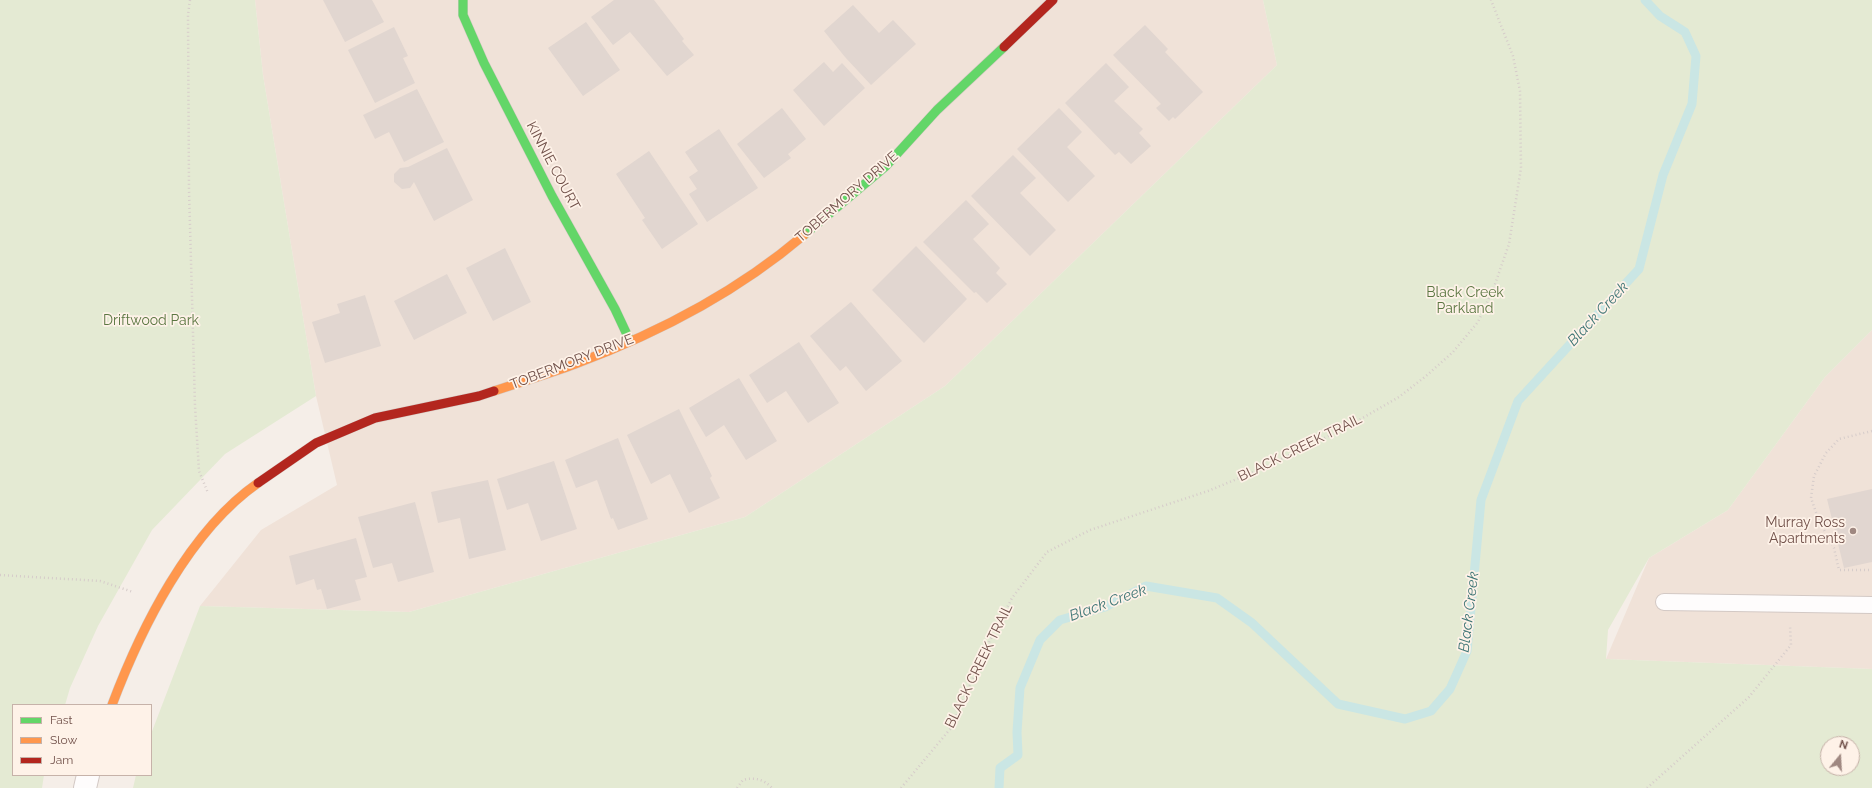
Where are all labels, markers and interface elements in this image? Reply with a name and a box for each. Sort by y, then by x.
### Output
street label: KINNIE COURT [523,119,583,213]
street label: TOBERMORY DRIVE [792,148,902,246]
water label: Black Creek [1564,278,1632,350]
park label: Black Creek Parkland [1426,285,1504,318]
park label: Driftwood Park [103,313,199,329]
street label: TOBERMORY DRIVE [508,331,636,393]
street label: BLACK CREEK TRAIL [1235,411,1365,485]
place label: Murray Ross Apartments [1765,515,1845,548]
marker: Murray Ross Apartments [1848,526,1858,536]
water label: Black Creek [1455,571,1483,653]
water label: Black Creek [1067,581,1149,625]
street label: BLACK CREEK TRAIL [942,601,1016,731]
legend [12,704,152,776]
text: Fast [50,713,73,727]
text: Slow [50,733,77,747]
north arrow [1820,736,1860,776]
text: N [1838,738,1850,753]
text: Jam [50,753,73,767]

